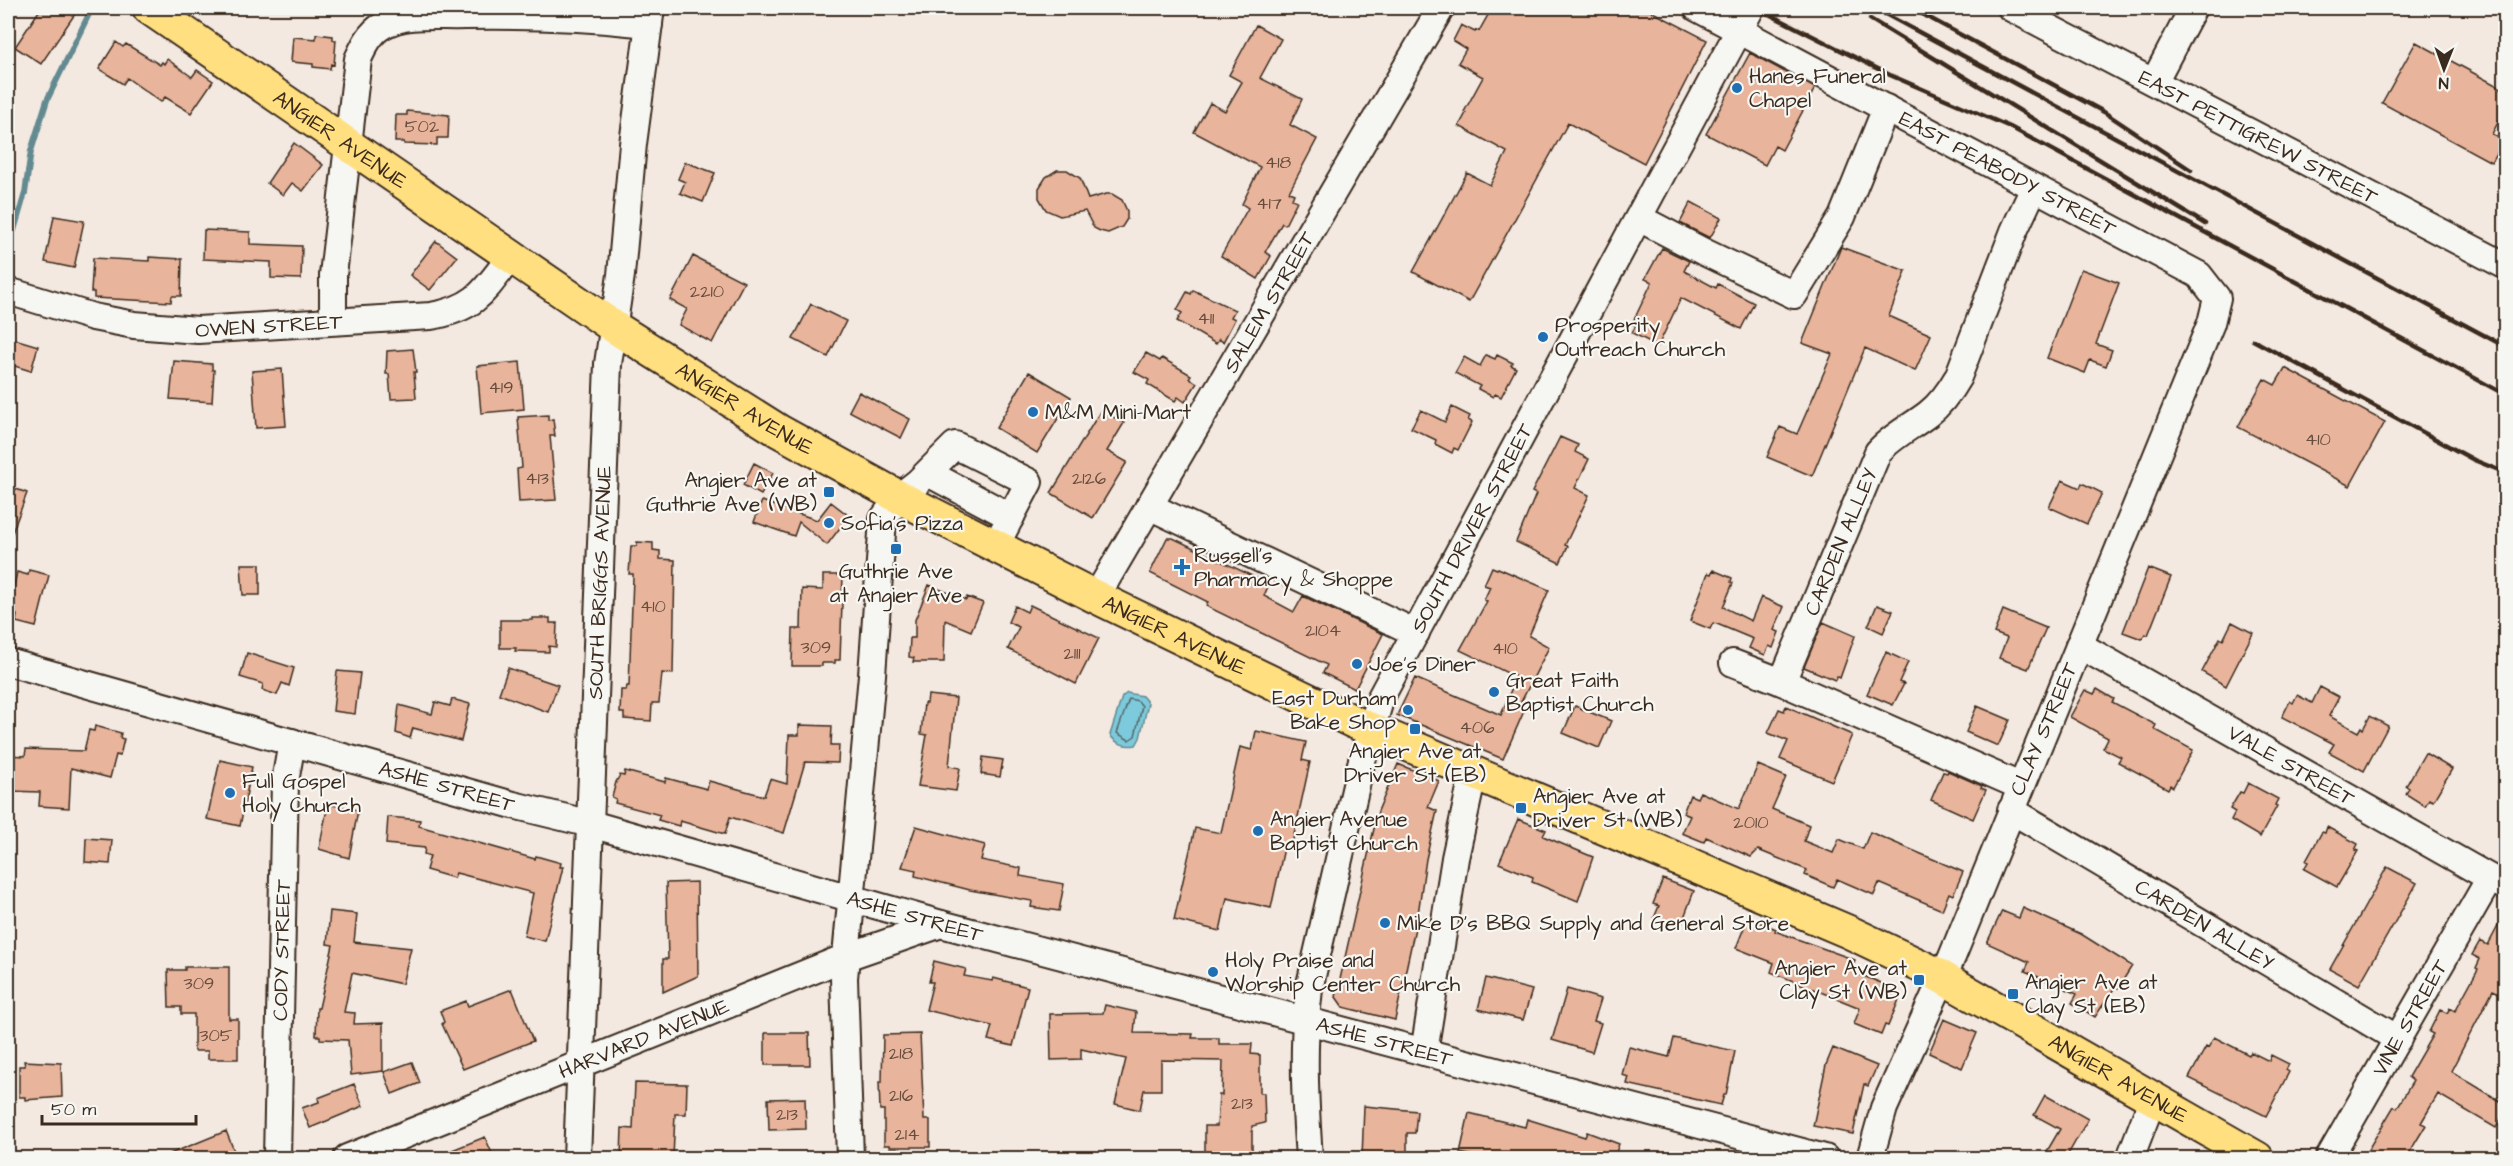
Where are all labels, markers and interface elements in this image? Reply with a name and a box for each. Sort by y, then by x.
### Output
north arrow [2414,39,2474,99]
place label: Hanes Funeral Chapel [1749,62,1886,116]
street label: EAST PETTIGREW STREET [2134,63,2384,212]
text: N [2439,72,2449,94]
marker: Hanes Funeral Chapel [1730,81,1744,95]
street label: ANGIER AVENUE [268,83,414,196]
street label: EAST PEABODY STREET [1894,104,2122,243]
house number: 502 [405,114,440,139]
house number: 418 [1265,150,1291,175]
house number: 417 [1256,191,1282,216]
street label: SALEM STREET [1216,225,1322,378]
house number: 2210 [690,279,724,304]
house number: 411 [1198,306,1214,331]
street label: OWEN STREET [195,307,344,345]
place label: Prosperity Outreach Church [1555,311,1726,364]
marker: Prosperity Outreach Church [1536,330,1550,344]
street label: ANGIER AVENUE [670,355,819,462]
house number: 419 [489,375,513,400]
place label: M&M Mini-Mart [1045,398,1192,427]
marker: M&M Mini-Mart [1026,405,1040,419]
street label: SOUTH DRIVER STREET [1404,417,1540,638]
house number: 410 [2305,427,2331,452]
street label: SOUTH BRIGGS AVENUE [580,464,619,700]
street label: CARDEN ALLEY [1797,464,1884,620]
house number: 413 [525,466,549,491]
place label: Angier Ave at Guthrie Ave (WB) [646,466,818,519]
house number: 2126 [1072,466,1106,491]
marker: Angier Ave at Guthrie Ave (WB) [822,485,836,499]
place label: Sofia's Pizza [841,509,963,538]
marker: Sofia's Pizza [822,516,836,530]
place label: Russell's Pharmacy & Shoppe [1194,541,1393,596]
marker: Guthrie Ave at Angier Ave [889,542,903,556]
place label: Guthrie Ave at Angier Ave [830,557,962,612]
marker: Russell's Pharmacy & Shoppe [1175,560,1189,574]
street label: ANGIER AVENUE [1098,588,1252,682]
house number: 410 [640,594,666,619]
house number: 2104 [1305,618,1341,643]
house number: 309 [801,635,831,660]
house number: 410 [1492,636,1518,661]
house number: 2111 [1063,641,1081,666]
place label: Joe's Diner [1369,650,1476,679]
marker: Joe's Diner [1350,657,1364,671]
street label: CLAY STREET [2003,657,2085,800]
place label: Great Faith Baptist Church [1506,666,1654,720]
place label: East Durham Bake Shop [1272,684,1397,738]
marker: Great Faith Baptist Church [1487,685,1501,699]
marker: East Durham Bake Shop [1401,703,1415,717]
house number: 406 [1460,715,1494,740]
street label: VALE STREET [2223,718,2361,813]
marker: Angier Ave at Driver St (EB) [1408,722,1422,736]
place label: Angier Ave at Driver St (EB) [1344,737,1486,790]
street label: ASHE STREET [375,753,519,820]
place label: Full Gospel Holy Church [242,767,362,822]
place label: Angier Ave at Driver St (WB) [1533,782,1682,835]
marker: Full Gospel Holy Church [223,786,237,800]
marker: Angier Ave at Driver St (WB) [1514,801,1528,815]
place label: Angier Avenue Baptist Church [1270,805,1418,859]
house number: 2010 [1733,810,1769,835]
marker: Angier Avenue Baptist Church [1251,824,1265,838]
street label: CARDEN ALLEY [2130,872,2280,977]
street label: CODY STREET [265,878,297,1021]
street label: ASHE STREET [844,883,987,949]
place label: Mike D's BBQ Supply and General Store [1397,909,1789,940]
marker: Mike D's BBQ Supply and General Store [1378,916,1392,930]
place label: Holy Praise and Worship Center Church [1225,946,1461,1000]
street label: VINE STREET [2365,953,2455,1081]
place label: Angier Ave at Clay St (WB) [1774,954,1908,1009]
marker: Holy Praise and Worship Center Church [1206,965,1220,979]
place label: Angier Ave at Clay St (EB) [2025,968,2158,1023]
house number: 309 [184,971,214,996]
marker: Angier Ave at Clay St (WB) [1912,973,1926,987]
marker: Angier Ave at Clay St (EB) [2006,987,2020,1001]
street label: HARVARD AVENUE [554,991,734,1086]
street label: ASHE STREET [1313,1009,1457,1074]
house number: 305 [199,1023,233,1048]
street label: ANGIER AVENUE [2043,1027,2194,1130]
house number: 218 [889,1041,913,1066]
house number: 216 [889,1083,913,1108]
scale bar [42,1088,196,1126]
house number: 213 [1231,1091,1253,1116]
text: 50 m [51,1097,96,1122]
house number: 213 [776,1102,798,1127]
house number: 214 [895,1122,919,1147]

